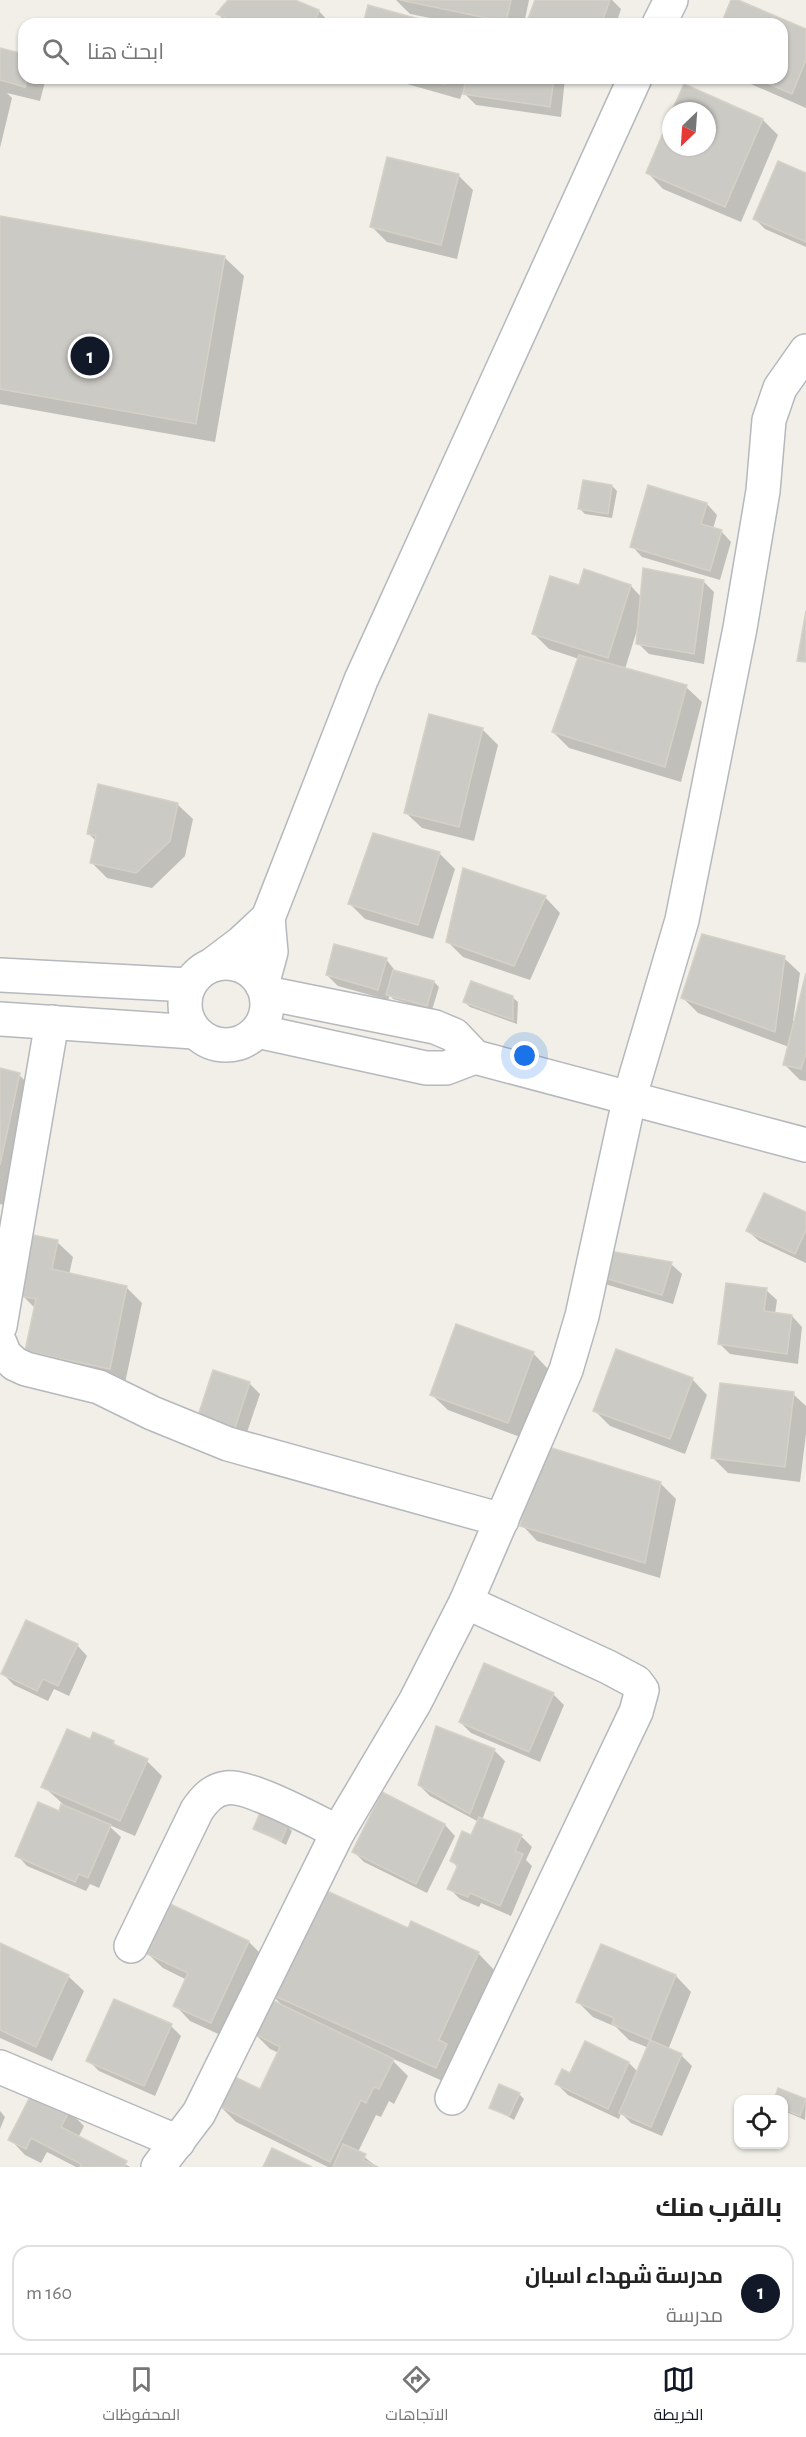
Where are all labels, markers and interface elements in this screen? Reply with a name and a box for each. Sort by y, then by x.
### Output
search box [18,18,788,84]
icon: search [39,35,72,68]
text: ابحث هنا [87,41,164,63]
north arrow [662,102,716,156]
pin: 1 [70,334,110,378]
your location [510,1041,539,1070]
map controls [734,2095,788,2149]
button: locate [734,2095,788,2149]
text: بالقرب منك [655,2195,782,2221]
text: مدرسة شهداء اسبان [525,2265,723,2287]
text: 160 m [26,2283,72,2303]
text: 1 [757,2283,764,2303]
text: مدرسة [666,2306,723,2326]
tab: المحفوظات [102,2363,180,2429]
tab: الاتجاهات [385,2363,449,2429]
tab: الخريطة [654,2363,704,2429]

